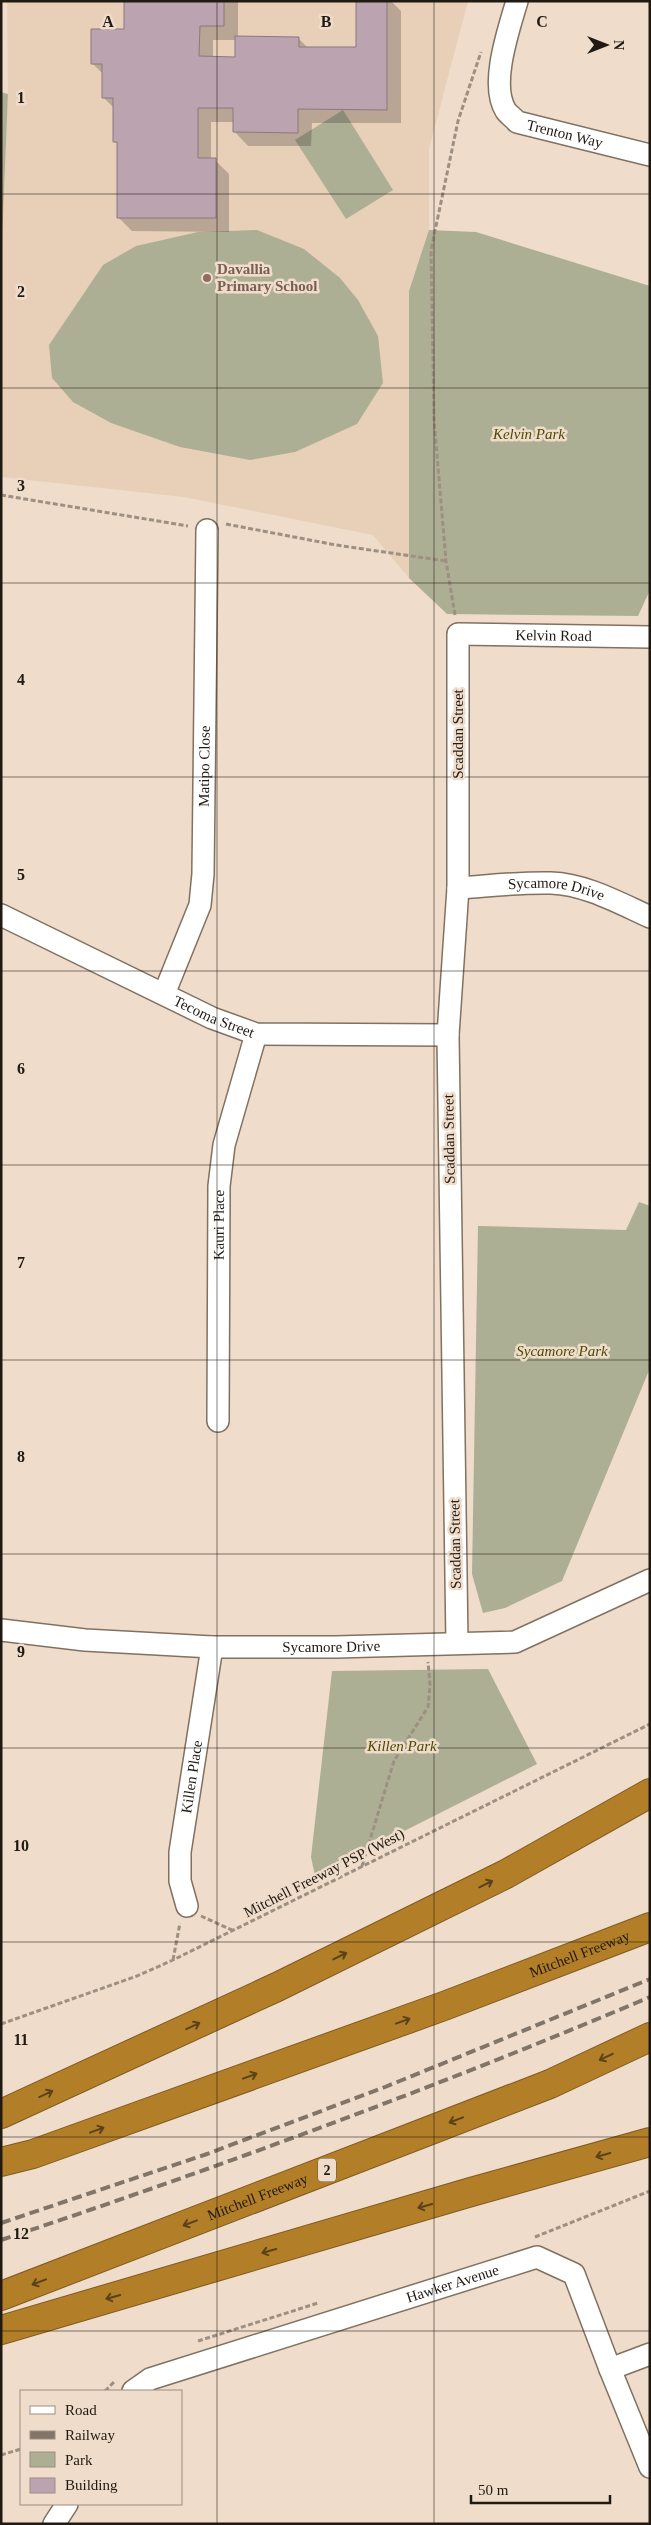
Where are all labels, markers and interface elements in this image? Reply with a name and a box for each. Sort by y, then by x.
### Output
text: A [102,13,114,30]
text: B [321,13,332,30]
text: C [536,13,548,30]
north arrow [581,20,631,70]
text: N [611,40,626,50]
text: 1 [17,89,25,106]
street label: Trenton Way [525,117,605,151]
place label: Davallia Primary School [217,261,317,294]
marker: Davallia Primary School [201,272,213,284]
text: 2 [17,283,25,300]
park label: Kelvin Park [492,426,565,442]
text: 3 [17,477,25,494]
street label: Kelvin Road [515,627,592,644]
text: 4 [17,671,25,688]
street label: Scaddan Street [450,688,466,779]
street label: Matipo Close [196,725,213,807]
text: 5 [17,866,25,883]
street label: Sycamore Drive [507,875,607,904]
street label: Tecoma Street [171,992,257,1041]
text: 6 [17,1060,25,1077]
street label: Scaddan Street [440,1093,458,1184]
street label: Kauri Place [211,1189,227,1260]
text: 7 [17,1254,25,1271]
park label: Sycamore Park [516,1343,608,1359]
text: 8 [17,1448,25,1465]
street label: Scaddan Street [446,1498,464,1589]
street label: Sycamore Drive [282,1638,381,1655]
text: 9 [17,1643,25,1660]
park label: Killen Park [366,1738,437,1754]
street label: Killen Place [178,1739,205,1815]
street label: Mitchell Freeway PSP (West) [241,1826,407,1921]
text: 10 [13,1837,29,1854]
one-way arrow [478,1879,493,1888]
street label: Mitchell Freeway [527,1927,633,1981]
one-way arrow [332,1951,347,1960]
one-way arrow [395,2016,411,2025]
one-way arrow [185,2021,200,2030]
text: 11 [13,2031,29,2048]
one-way arrow [599,2053,614,2063]
one-way arrow [242,2071,258,2080]
one-way arrow [38,2088,53,2098]
one-way arrow [449,2116,464,2125]
one-way arrow [89,2125,105,2134]
one-way arrow [595,2151,611,2160]
road number: 2 [318,2158,336,2182]
street label: Mitchell Freeway [205,2170,310,2224]
one-way arrow [417,2201,433,2211]
one-way arrow [183,2219,198,2228]
text: 12 [13,2225,29,2242]
one-way arrow [261,2247,277,2257]
street label: Hawker Avenue [404,2261,501,2306]
one-way arrow [31,2278,46,2287]
one-way arrow [105,2293,121,2303]
legend [20,2390,182,2505]
text: Road [65,2402,97,2418]
text: Railway [65,2427,115,2443]
text: Park [65,2452,93,2468]
scale bar [471,2472,610,2504]
text: Building [65,2477,118,2493]
text: 50 m [478,2482,509,2498]

